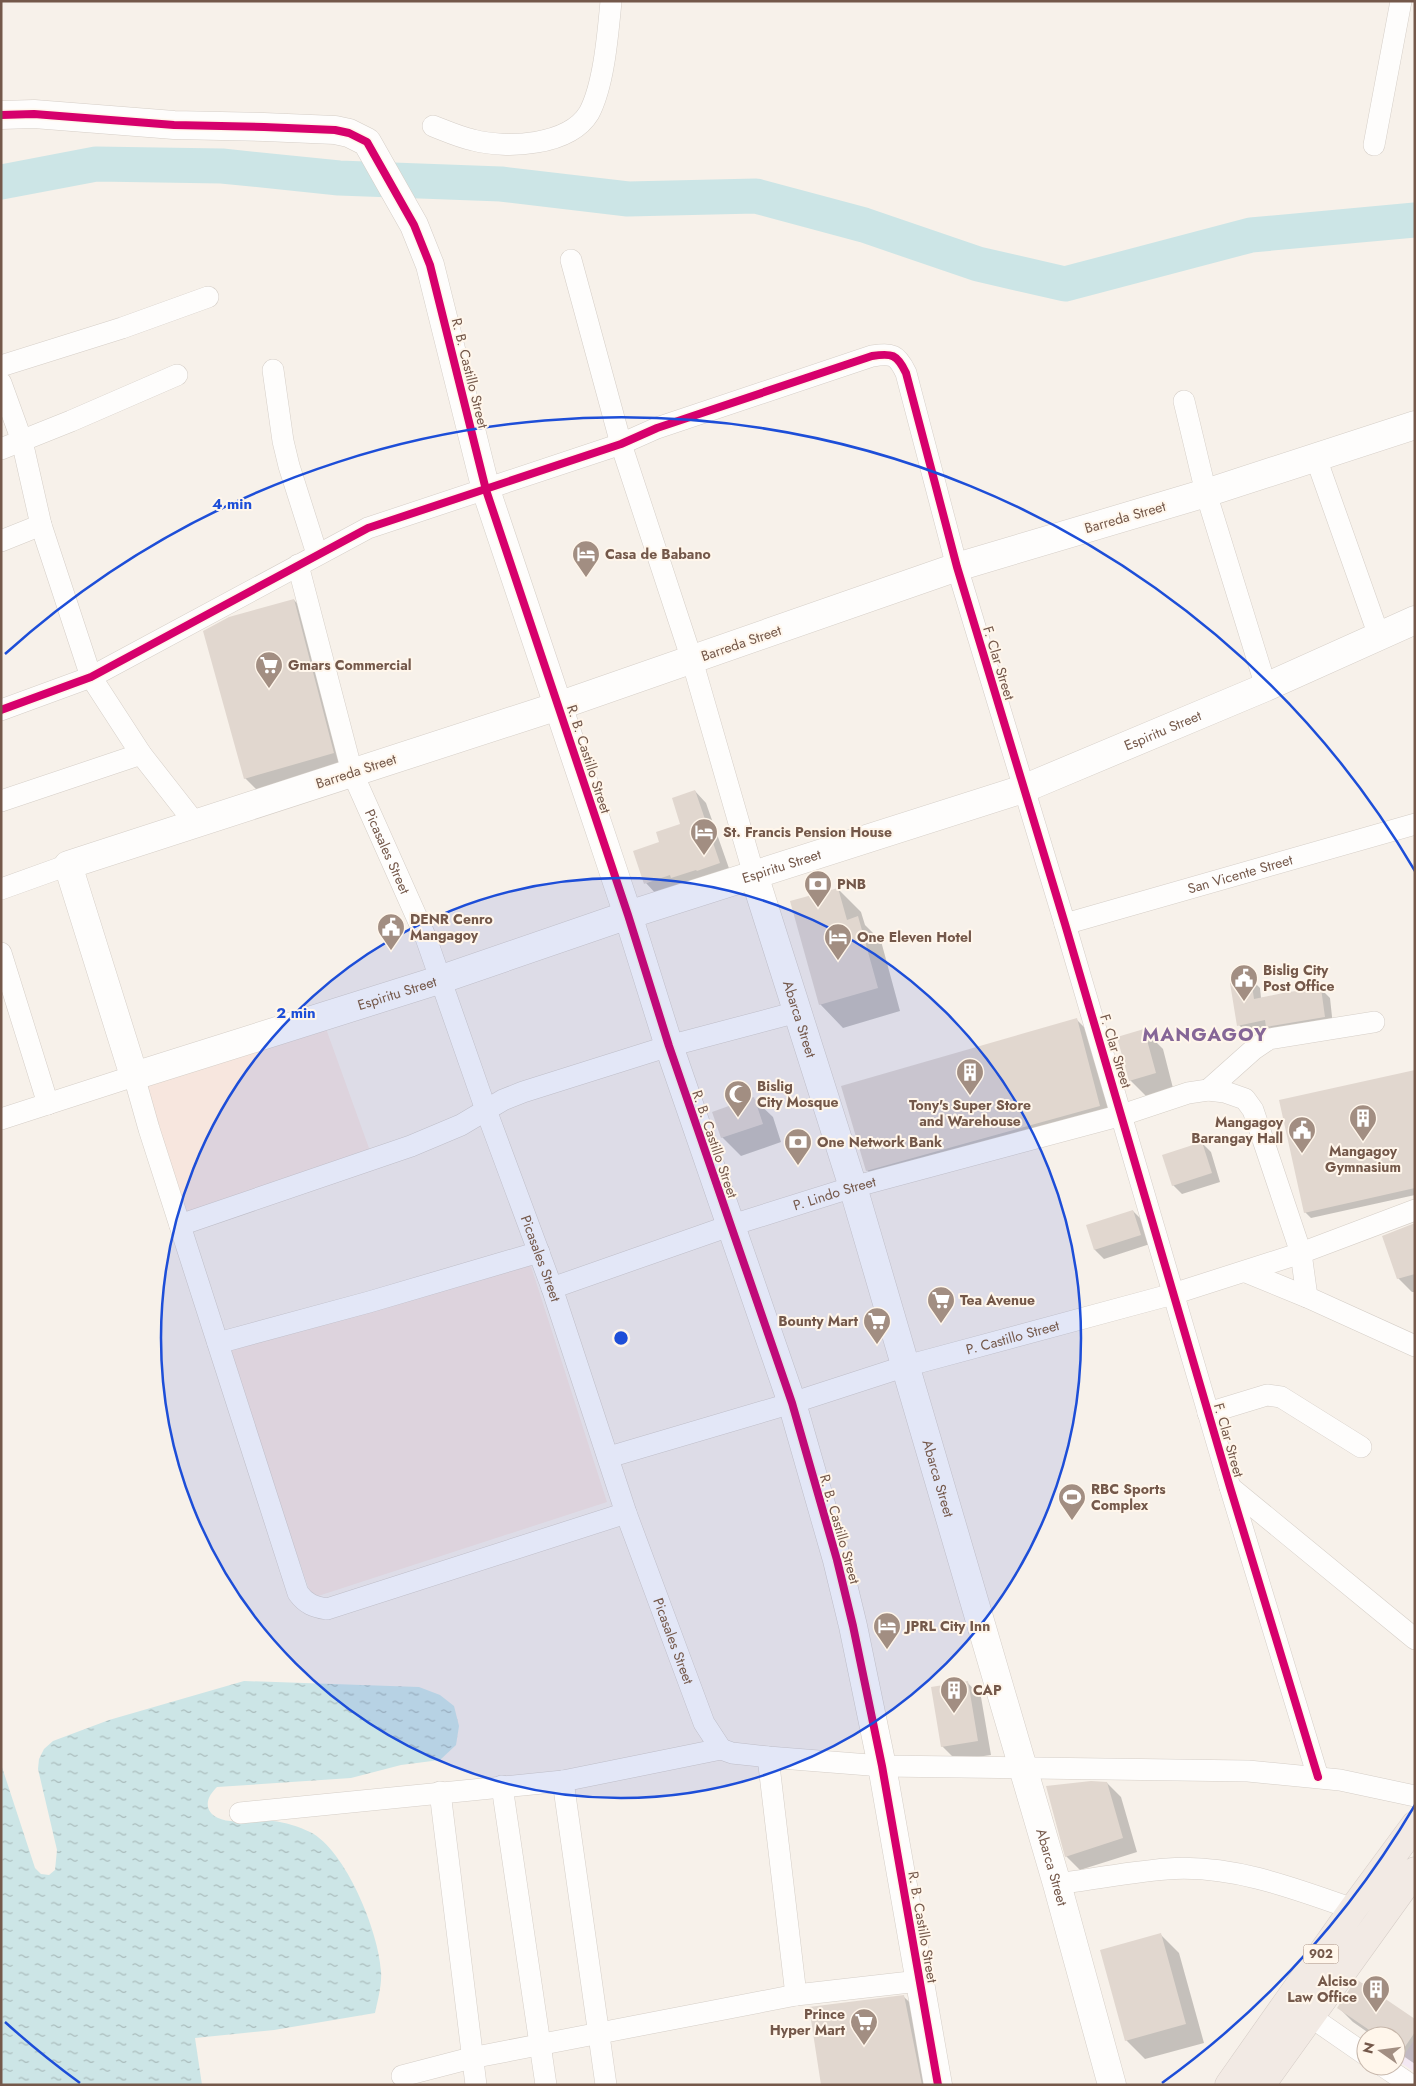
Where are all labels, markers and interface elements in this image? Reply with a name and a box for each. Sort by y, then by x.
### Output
street label: R. B. Castillo Street [447,316,494,431]
text: 4 min [212,493,252,515]
street label: Barreda Street [1082,496,1168,538]
hotel icon: Casa de Babano [571,539,601,578]
place label: Casa de Babano [605,544,711,564]
street label: Barreda Street [698,620,784,666]
street label: F. Clar Street [978,624,1020,703]
supermarket icon: Gmars Commercial [254,650,284,689]
place label: Gmars Commercial [288,655,411,675]
street label: R. B. Castillo Street [562,702,616,816]
street label: Espiritu Street [1121,705,1205,755]
street label: Barreda Street [313,748,399,793]
street label: Picasales Street [360,806,415,898]
hotel icon: St. Francis Pension House [689,817,719,856]
place label: St. Francis Pension House [723,822,892,842]
street label: Espiritu Street [739,844,824,888]
street label: San Vicente Street [1185,849,1295,899]
bank icon: PNB [803,869,833,908]
place label: PNB [837,874,866,894]
place label: DENR Cenro Mangagoy [410,909,493,945]
public building icon: DENR Cenro Mangagoy [376,912,406,951]
hotel icon: One Eleven Hotel [823,922,853,961]
place label: One Eleven Hotel [857,927,972,947]
place label: Bislig City Post Office [1263,960,1335,996]
public building icon: Bislig City Post Office [1229,963,1259,1002]
street label: Espiritu Street [355,971,440,1015]
street label: Abarca Street [778,978,821,1061]
text: 2 min [276,1002,316,1024]
street label: F. Clar Street [1095,1012,1137,1091]
district label: MANGAGOY [1142,1021,1268,1048]
building icon: Tony's Super Store and Warehouse [955,1057,985,1096]
place label: Bislig City Mosque [757,1076,838,1112]
mosque icon: Bislig City Mosque [723,1079,753,1118]
street label: R. B. Castillo Street [687,1087,743,1201]
place label: Tony's Super Store and Warehouse [909,1095,1031,1131]
building icon: Mangagoy Gymnasium [1348,1103,1378,1142]
place label: Mangagoy Barangay Hall [1191,1112,1284,1148]
public building icon: Mangagoy Barangay Hall [1287,1115,1317,1154]
bank icon: One Network Bank [783,1127,813,1166]
place label: One Network Bank [817,1132,942,1152]
place label: Mangagoy Gymnasium [1325,1141,1401,1177]
street label: P. Lindo Street [790,1171,879,1215]
street label: Picasales Street [516,1212,566,1305]
supermarket icon: Tea Avenue [926,1285,956,1324]
place label: Tea Avenue [960,1290,1035,1310]
supermarket icon: Bounty Mart [862,1306,892,1345]
place label: Bounty Mart [778,1311,859,1331]
street label: P. Castillo Street [964,1315,1062,1359]
centre of rings [612,1329,630,1347]
street label: F. Clar Street [1209,1401,1249,1480]
street label: Abarca Street [918,1437,959,1520]
street label: R. B. Castillo Street [815,1472,865,1587]
place label: RBC Sports Complex [1091,1479,1166,1515]
sports icon: RBC Sports Complex [1057,1482,1087,1521]
street label: Picasales Street [648,1595,699,1688]
hotel icon: JPRL City Inn [872,1611,902,1650]
place label: JPRL City Inn [903,1616,990,1636]
building icon: CAP [939,1675,969,1714]
place label: CAP [973,1680,1002,1700]
street label: Abarca Street [1031,1826,1073,1909]
street label: R. B. Castillo Street [903,1870,943,1985]
road number: 902 [1304,1945,1338,1964]
place label: Alciso Law Office [1287,1971,1357,2007]
building icon: Alciso Law Office [1361,1974,1391,2013]
place label: Prince Hyper Mart [770,2004,846,2040]
supermarket icon: Prince Hyper Mart [849,2007,879,2046]
north arrow [1356,2026,1406,2076]
text: N [1357,2040,1379,2056]

